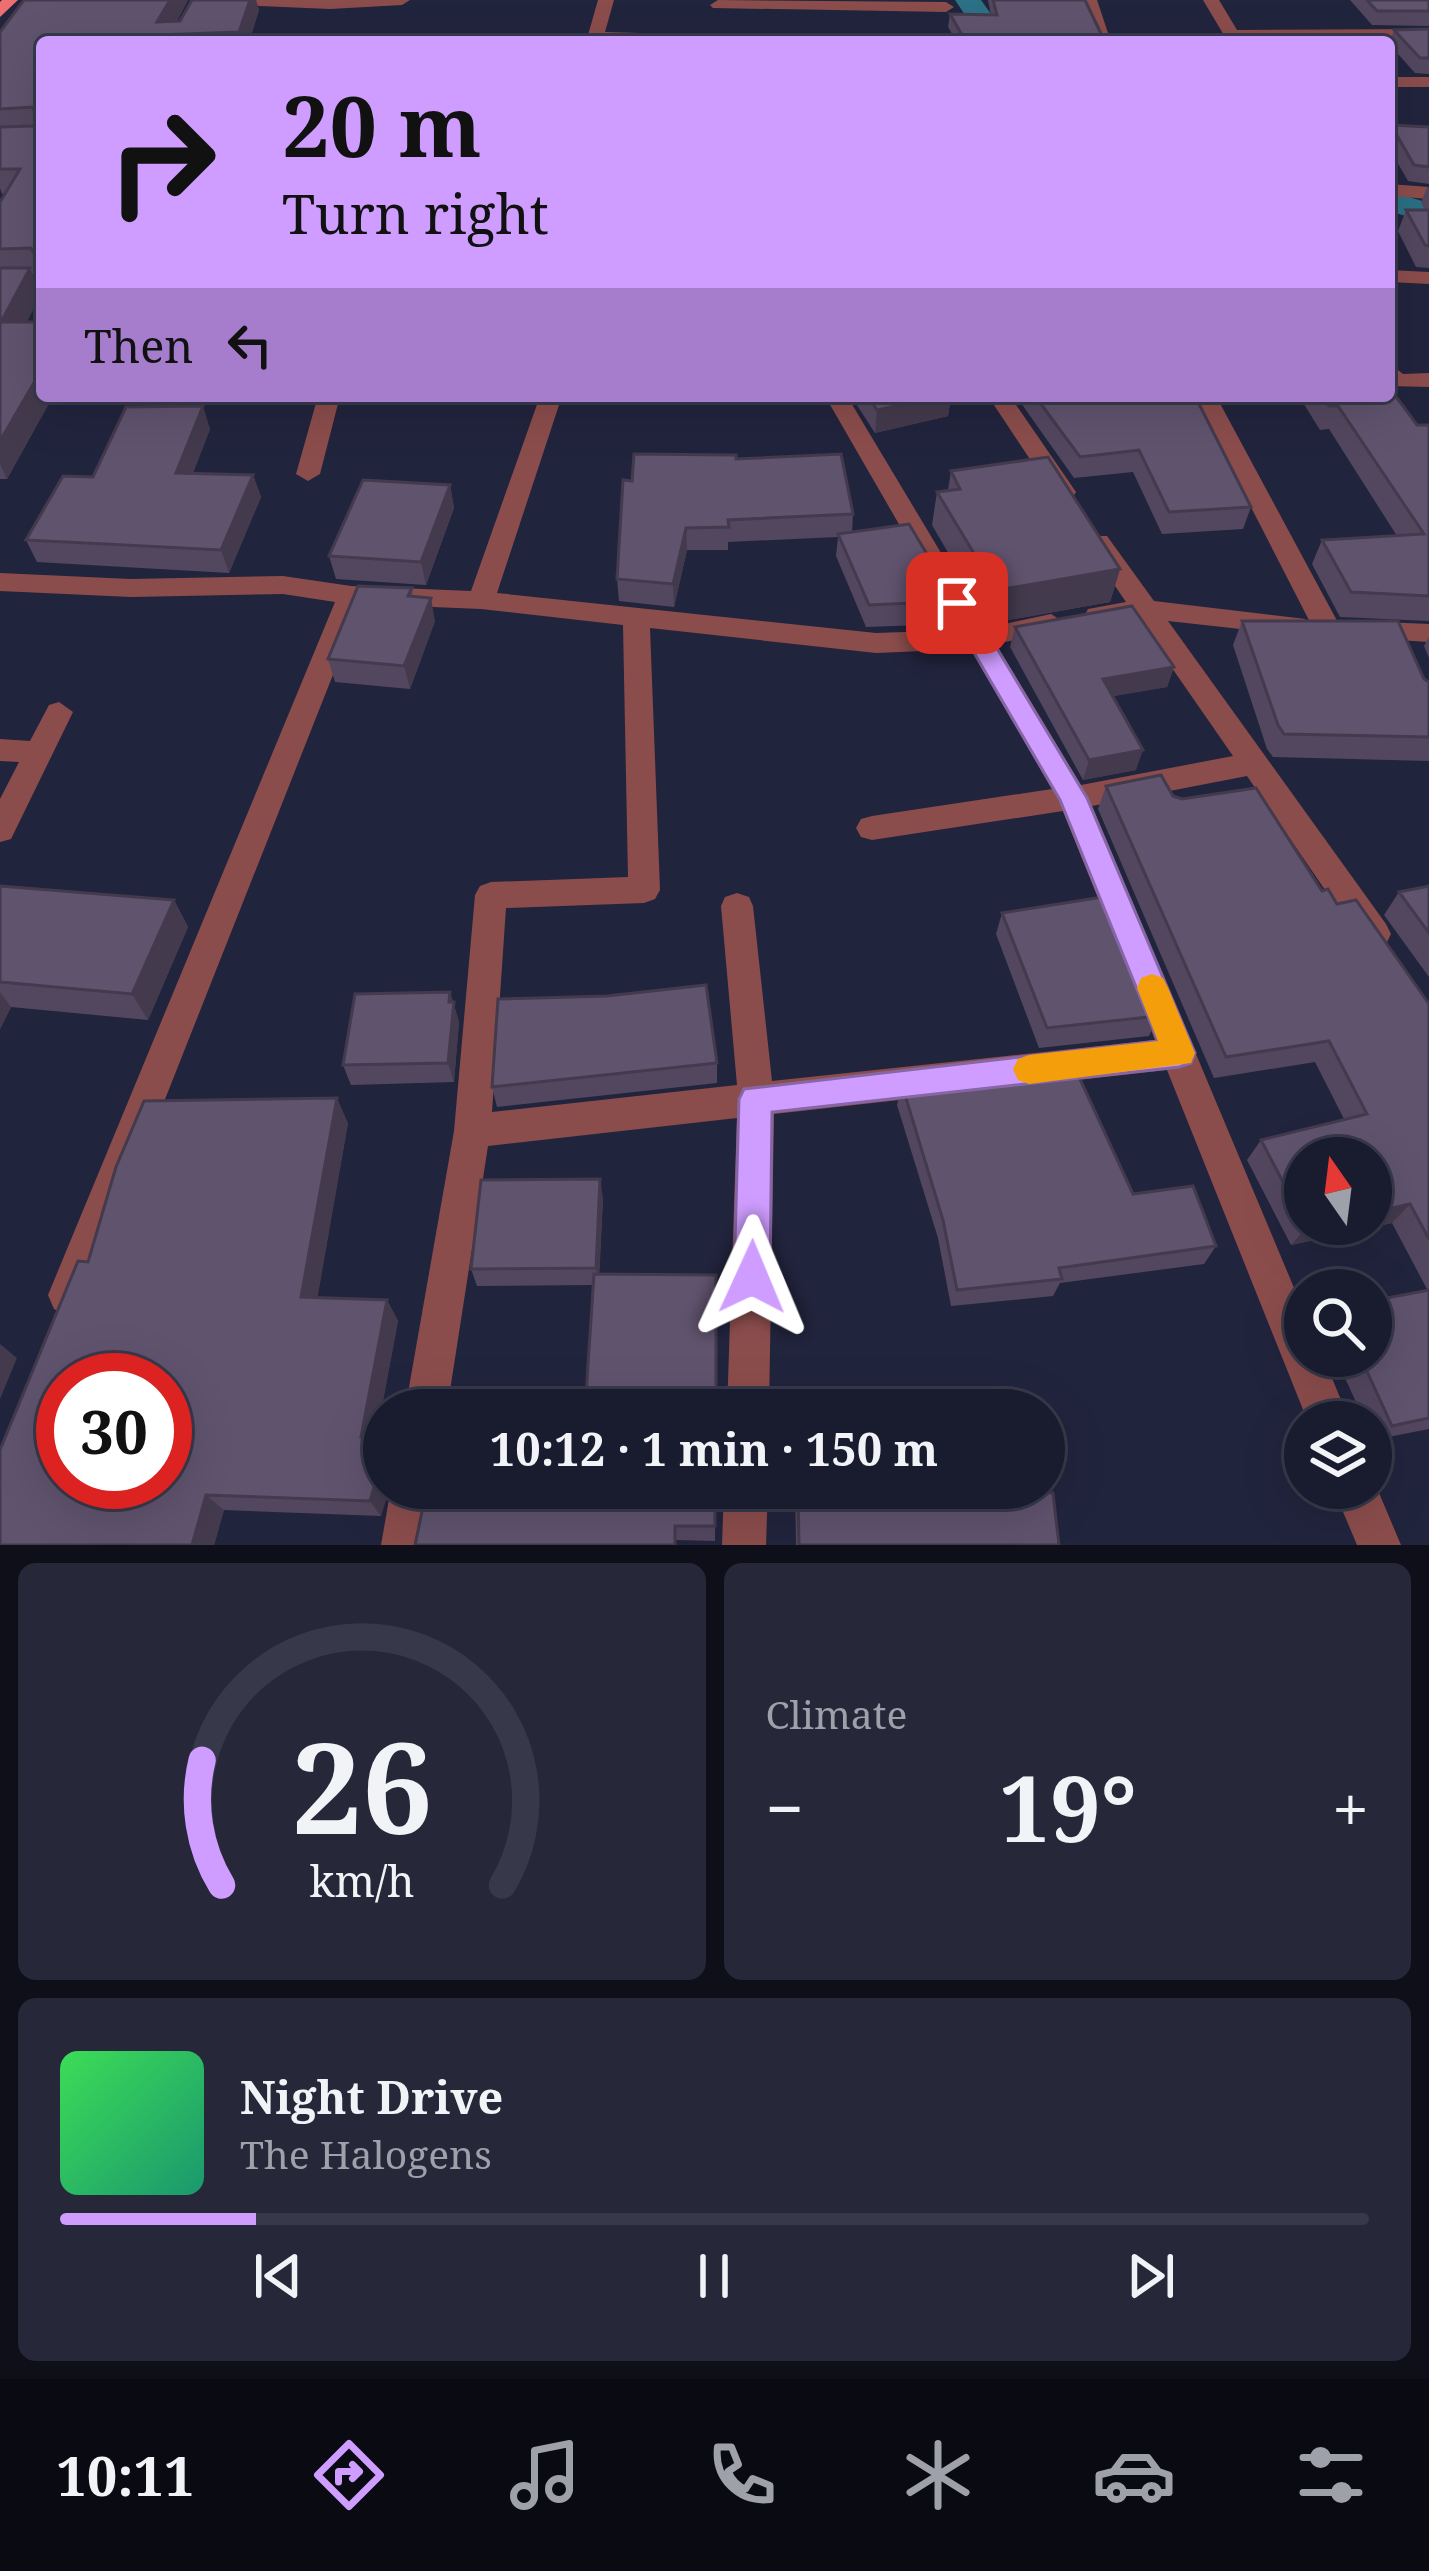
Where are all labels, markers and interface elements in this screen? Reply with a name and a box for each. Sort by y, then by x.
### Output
text: 20 m [282,67,482,182]
icon: right [84,84,240,240]
text: Turn right [282,176,549,250]
icon: left [217,312,283,378]
text: Then [84,315,193,376]
pin [906,552,1008,654]
icon: arrive [924,570,990,636]
north arrow [1284,1137,1392,1245]
map controls [1284,1137,1392,1509]
position arrow [689,1214,815,1340]
button: search [1284,1269,1392,1377]
speed limit sign: 30 [36,1353,192,1509]
button: layers [1284,1401,1392,1509]
text: 10:12 · 1 min · 150 m [490,1418,938,1479]
text: Climate [766,1687,907,1740]
text: 26 [291,1701,432,1871]
text: 19° [999,1746,1137,1868]
text: − [766,1762,804,1852]
text: + [1332,1762,1369,1852]
text: km/h [309,1850,414,1909]
text: Night Drive [240,2066,503,2127]
text: The Halogens [240,2127,492,2180]
icon: previous [245,2243,311,2309]
icon: pause [681,2243,747,2309]
icon: next [1118,2243,1184,2309]
icon: directions [307,2433,391,2517]
icon: music [503,2433,587,2517]
icon: phone [700,2433,784,2517]
icon: climate [896,2433,980,2517]
icon: car [1092,2433,1176,2517]
icon: filters [1289,2433,1373,2517]
text: 10:11 [56,2438,195,2512]

